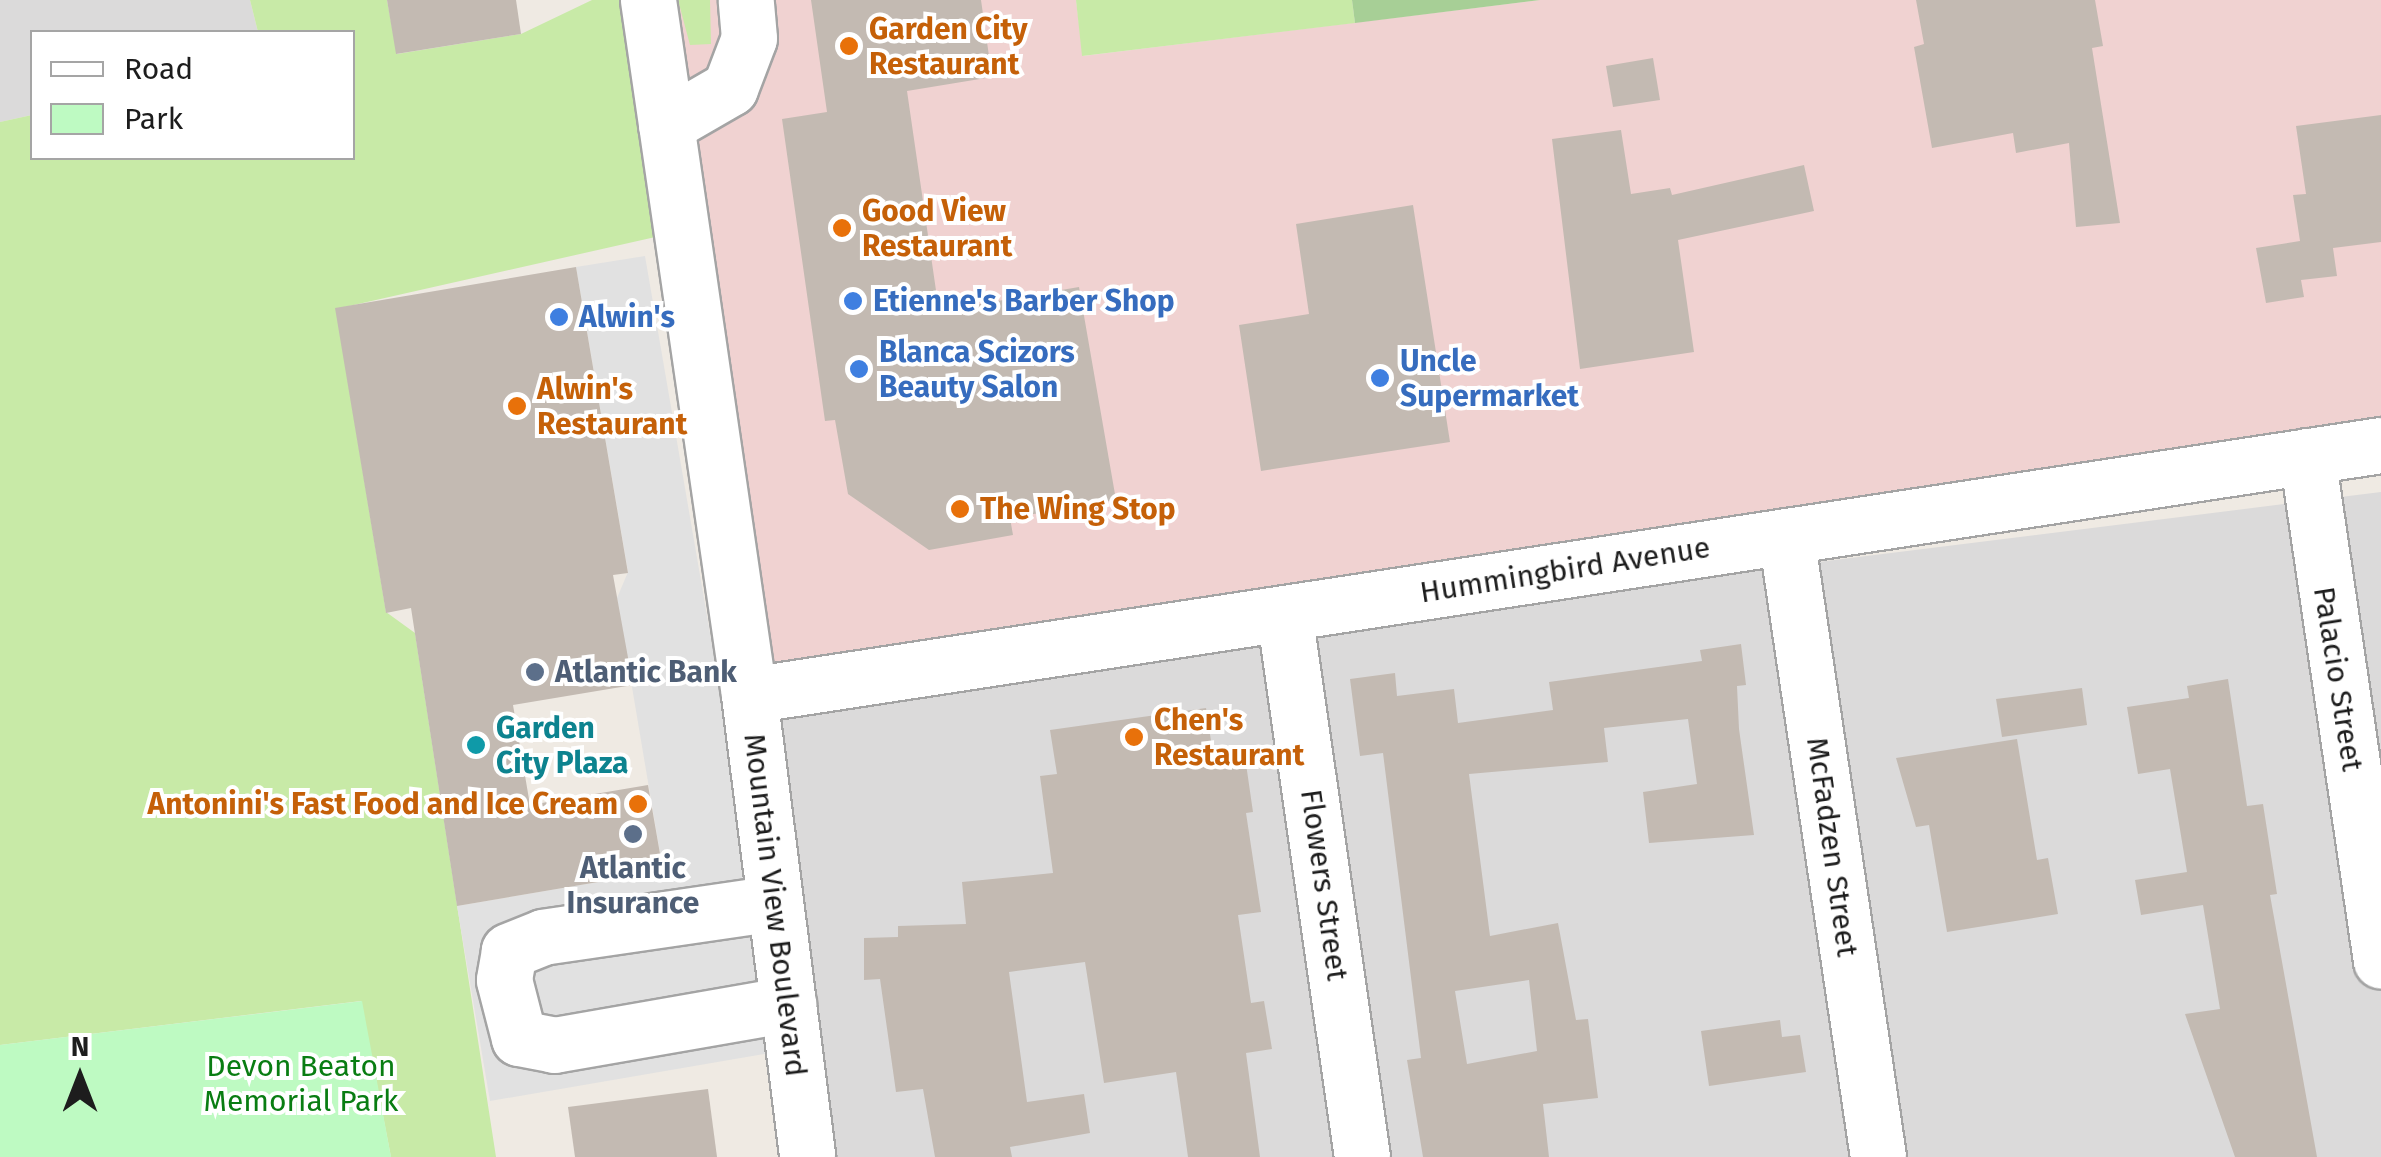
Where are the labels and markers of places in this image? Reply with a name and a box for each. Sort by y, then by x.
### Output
place label: Garden City Restaurant [869,11,1028,82]
marker: Garden City Restaurant [838,35,860,57]
place label: Good View Restaurant [862,193,1012,264]
marker: Good View Restaurant [831,217,853,239]
place label: Etienne's Barber Shop [873,283,1175,319]
marker: Etienne's Barber Shop [842,290,864,312]
place label: Alwin's [579,299,675,335]
marker: Alwin's [548,306,570,328]
place label: Blanca Scizors Beauty Salon [879,334,1075,404]
place label: Uncle Supermarket [1400,343,1579,414]
marker: Blanca Scizors Beauty Salon [848,358,870,380]
marker: Uncle Supermarket [1369,367,1391,389]
place label: Alwin's Restaurant [537,371,687,442]
marker: Alwin's Restaurant [506,395,528,417]
place label: The Wing Stop [980,491,1176,527]
marker: The Wing Stop [949,498,971,520]
place label: Atlantic Bank [555,654,737,690]
marker: Atlantic Bank [524,661,546,683]
place label: Chen's Restaurant [1154,702,1304,772]
place label: Garden City Plaza [496,710,628,780]
marker: Chen's Restaurant [1123,726,1145,748]
marker: Garden City Plaza [465,734,487,756]
place label: Antonini's Fast Food and Ice Cream [147,786,618,822]
marker: Antonini's Fast Food and Ice Cream [627,793,649,815]
marker: Atlantic Insurance [622,823,644,845]
place label: Atlantic Insurance [567,850,699,920]

